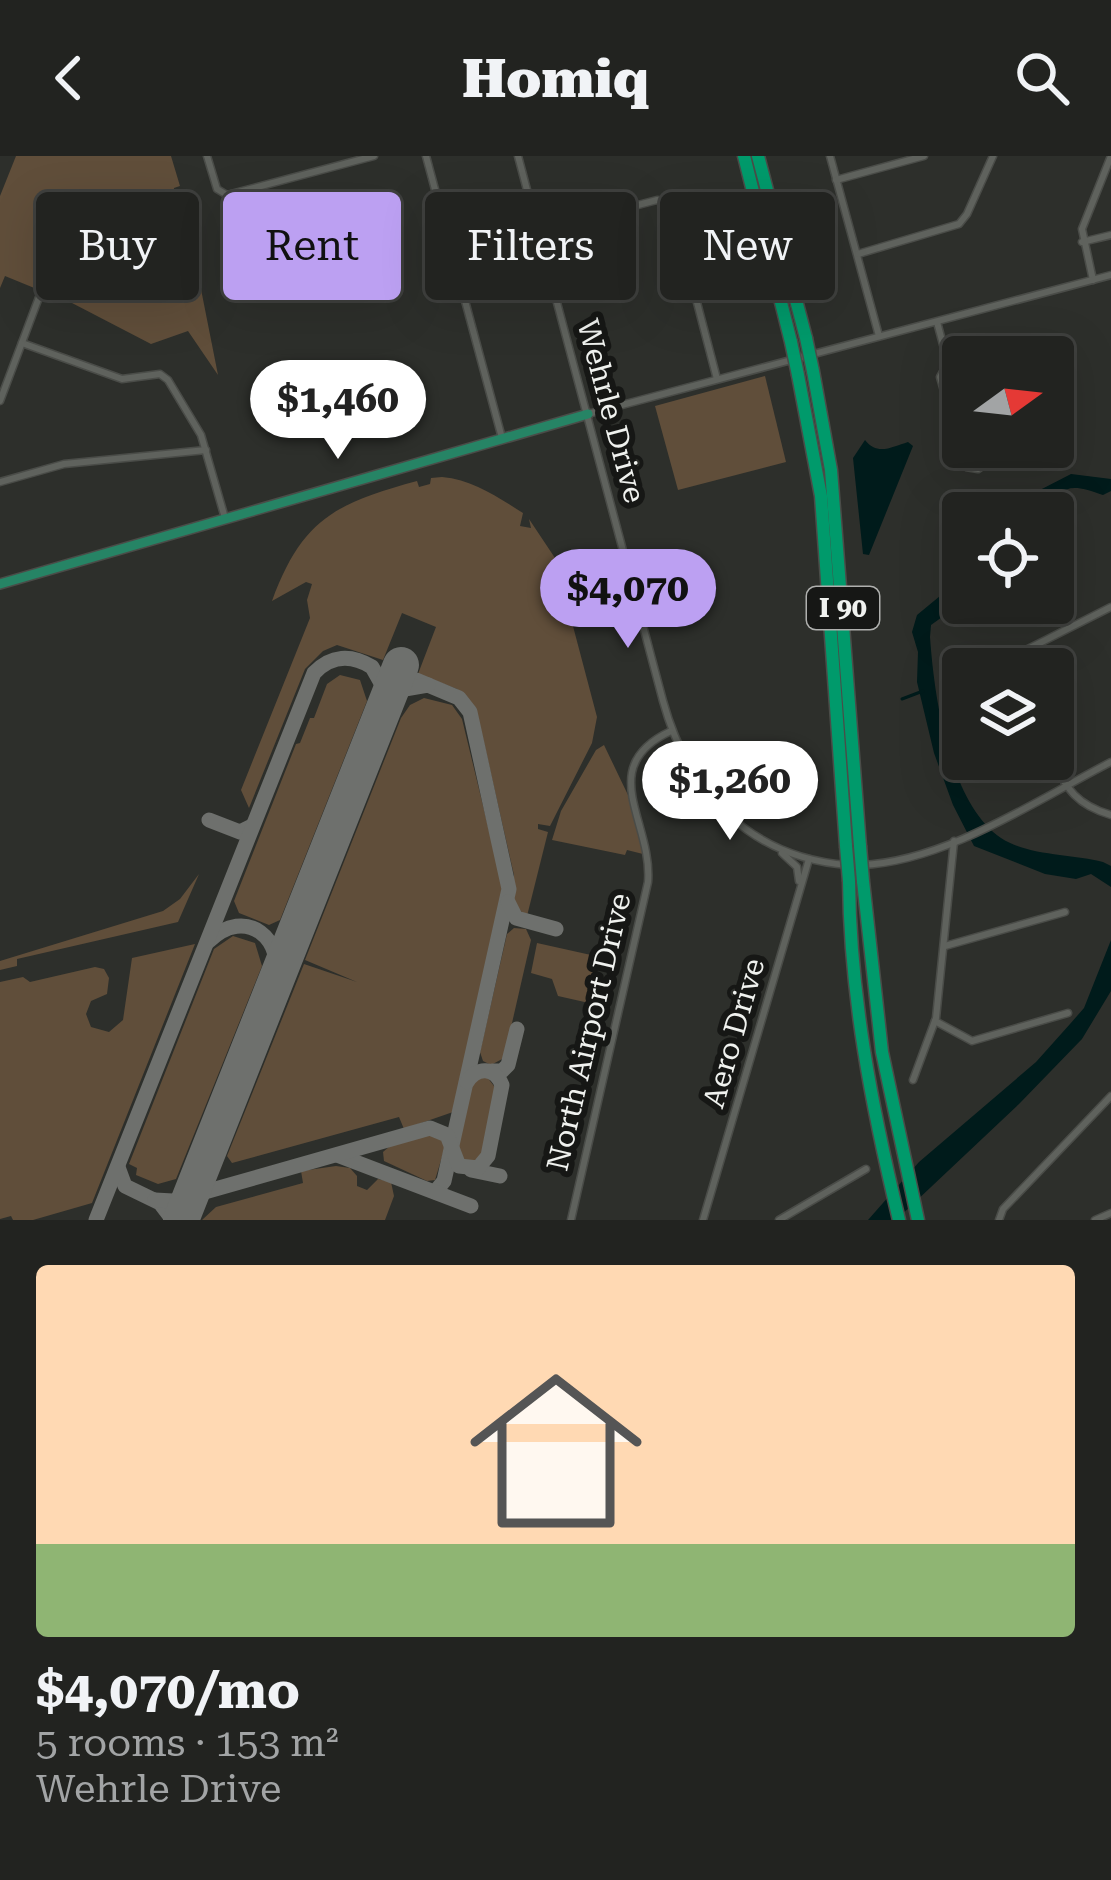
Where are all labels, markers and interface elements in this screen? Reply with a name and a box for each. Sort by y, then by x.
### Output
icon: back [36,45,102,111]
icon: search [1009,45,1075,111]
text: Homiq [462,47,649,110]
chip: Buy [36,192,199,300]
chip: Rent [223,192,401,300]
chip: Filters [425,192,636,300]
chip: New [660,192,835,300]
street label: Wehrle Drive [570,315,653,507]
north arrow [942,336,1074,468]
map controls [942,336,1074,780]
pin: $1,460 [240,360,436,462]
text: $1,460 [277,376,399,422]
button: locate [942,492,1074,624]
pin: $4,070 [530,549,726,651]
text: $4,070 [567,565,689,611]
road number: I 90 [807,587,879,629]
button: layers [942,648,1074,780]
pin: $1,260 [632,741,828,843]
text: $1,260 [669,757,791,803]
street label: North Airport Drive [540,890,637,1174]
street label: Aero Drive [695,954,772,1112]
icon: home [448,1343,664,1559]
text: $4,070/mo [36,1661,300,1720]
text: 5 rooms · 153 m² [36,1720,339,1766]
text: Wehrle Drive [36,1766,281,1812]

